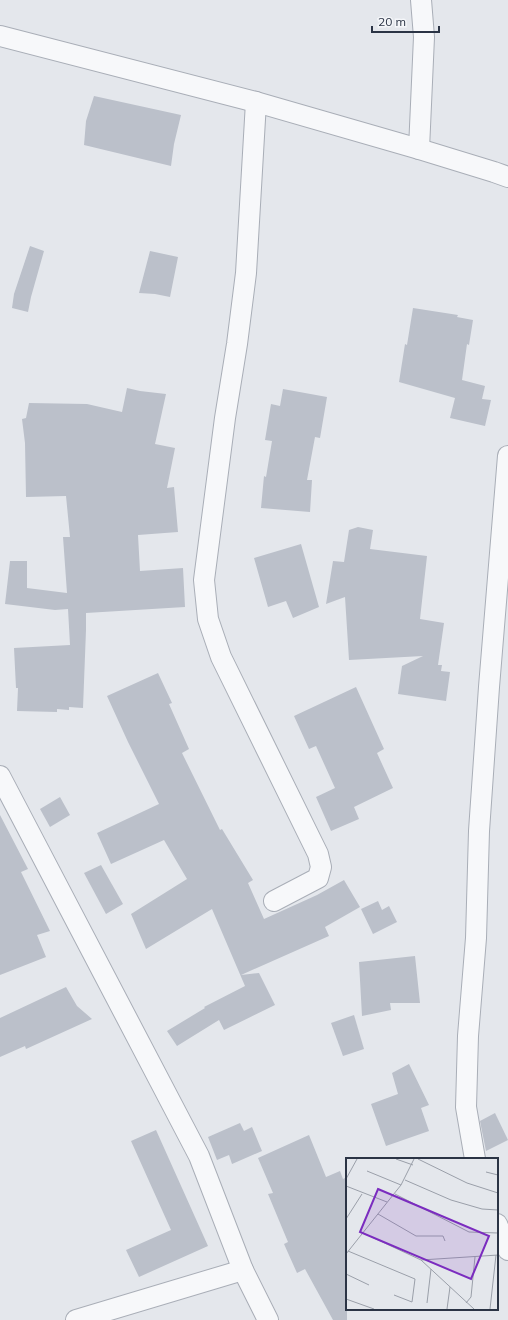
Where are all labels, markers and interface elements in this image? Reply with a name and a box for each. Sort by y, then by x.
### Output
scale bar [372,8,439,34]
text: 20 m [378,14,406,29]
inset map [346,1158,498,1310]

